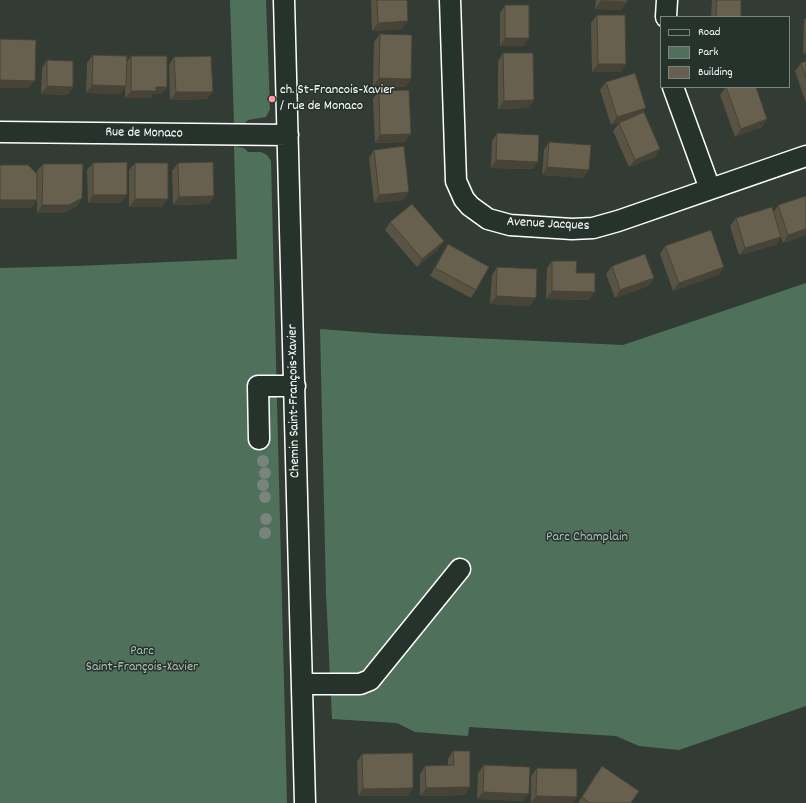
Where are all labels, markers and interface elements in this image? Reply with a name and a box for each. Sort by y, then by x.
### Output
legend [660,16,790,88]
text: Road [698,24,720,41]
text: Park [698,44,718,61]
text: Building [698,64,733,81]
place label: ch. St-Francois-Xavier / rue de Monaco [280,83,395,116]
marker: ch. St-Francois-Xavier / rue de Monaco [267,94,277,104]
street label: Rue de Monaco [105,125,183,143]
street label: Avenue Jacques [506,214,590,236]
street label: Chemin Saint-François-Xavier [285,324,305,478]
park label: Parc Champlain [546,530,628,546]
park label: Parc Saint-François-Xavier [86,644,198,676]

